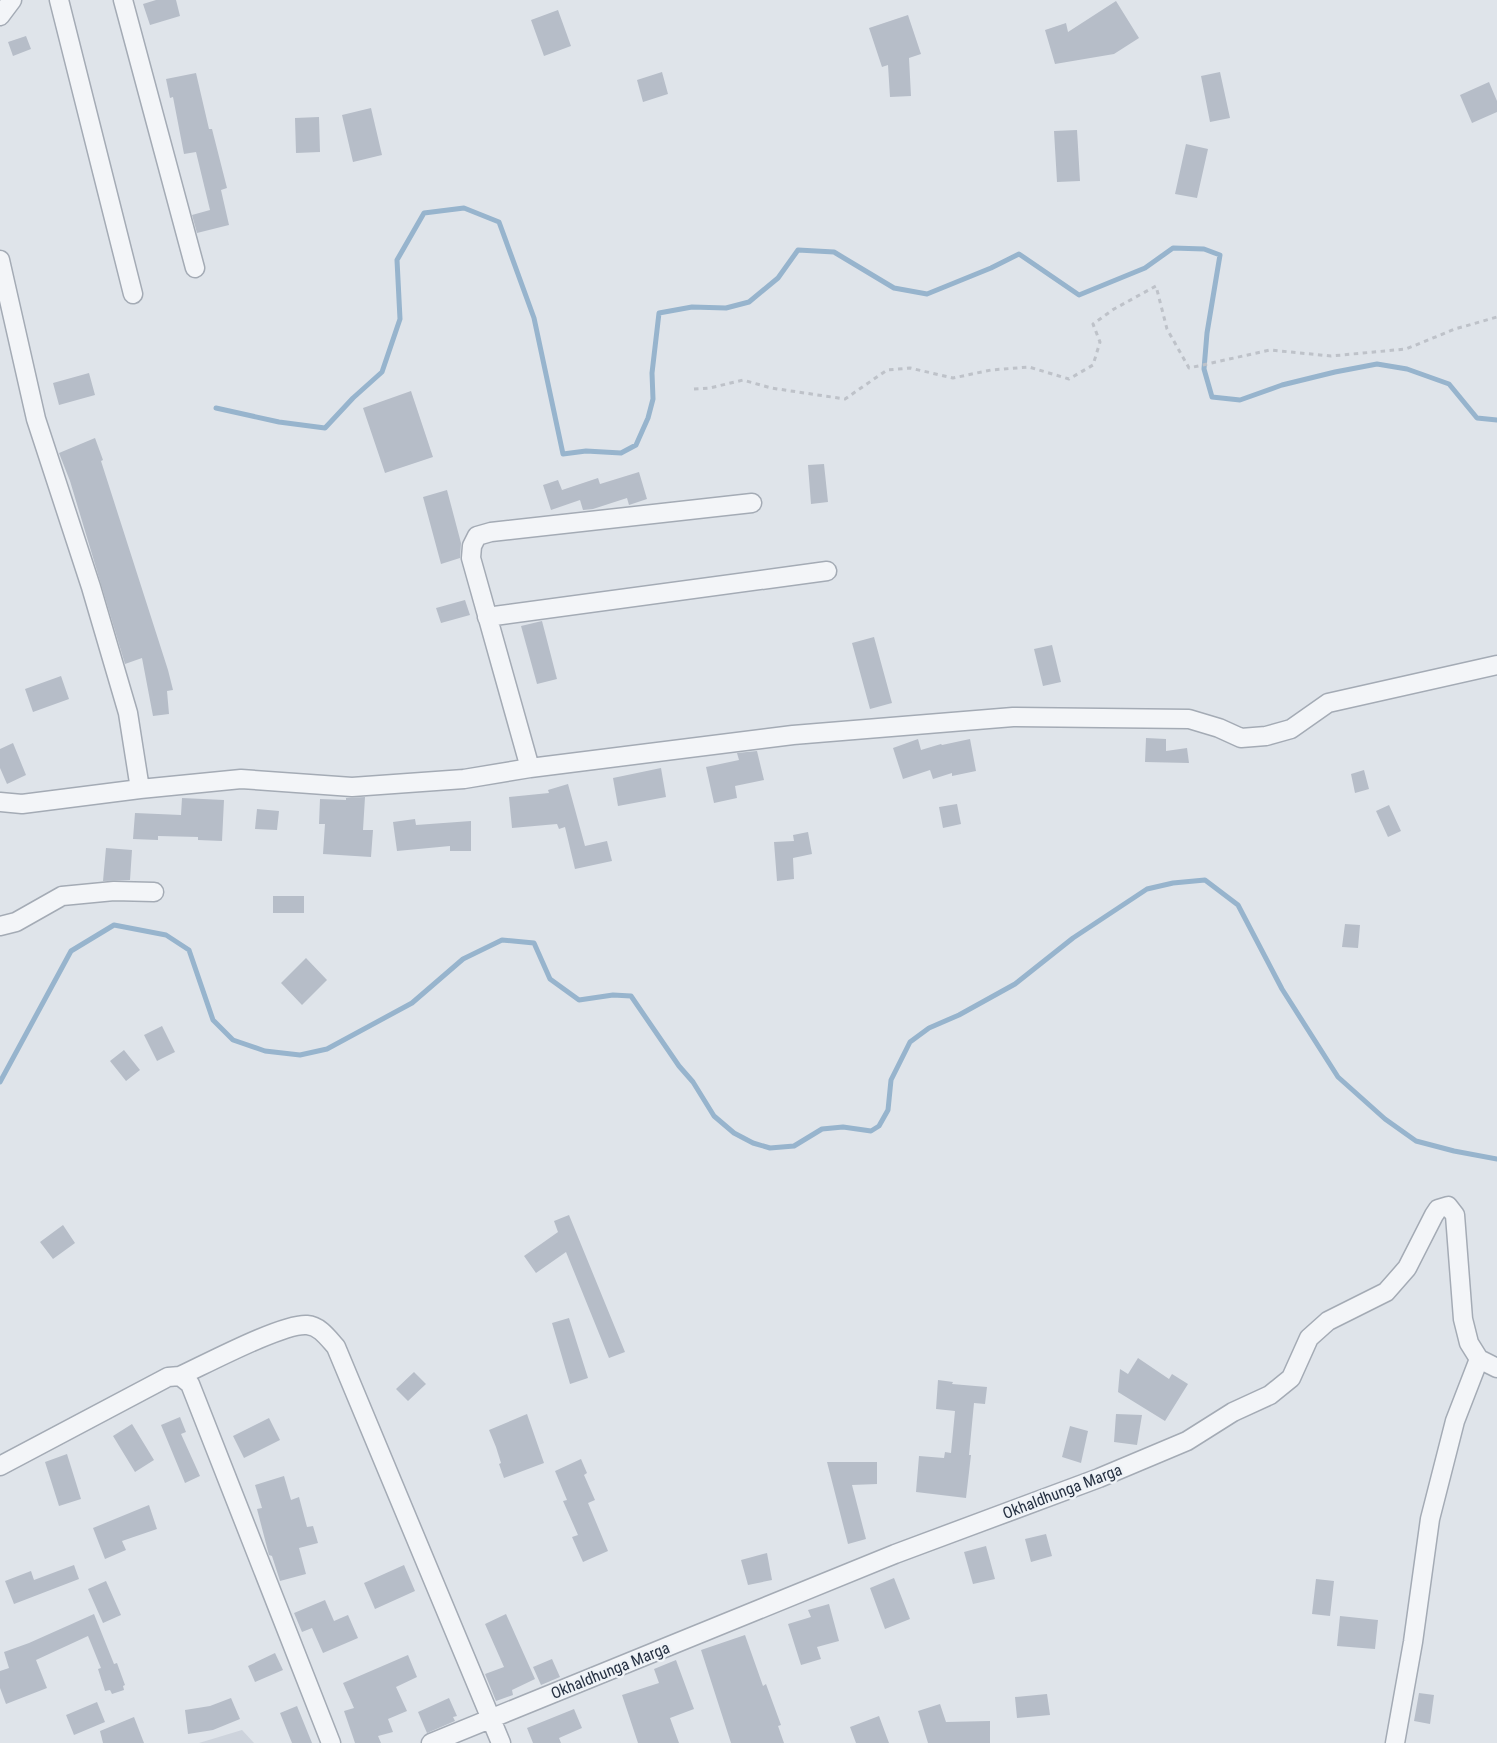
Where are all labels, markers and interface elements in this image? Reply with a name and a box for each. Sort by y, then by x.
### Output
street label: Okhaldhunga Marga [1000,1460,1125,1523]
street label: Okhaldhunga Marga [548,1638,672,1703]

